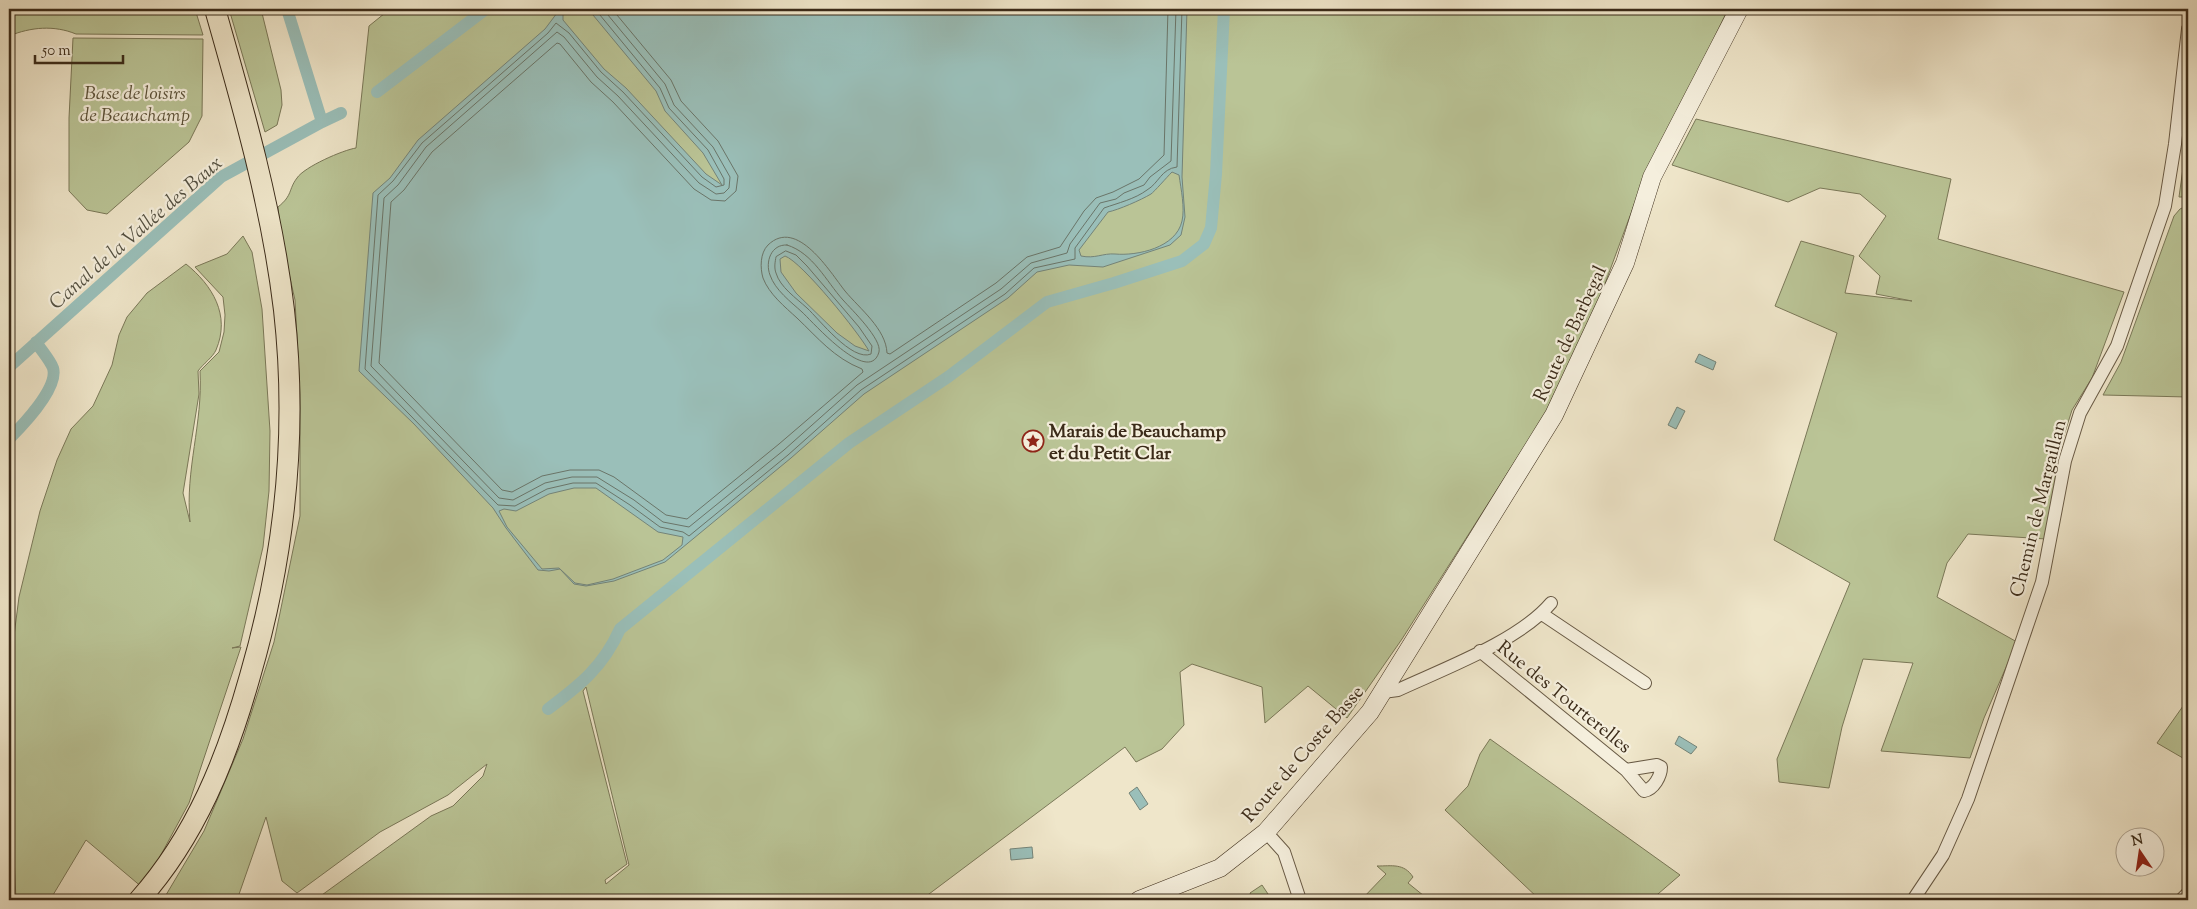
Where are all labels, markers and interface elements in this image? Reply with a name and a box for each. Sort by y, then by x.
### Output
scale bar [35,32,122,64]
text: 50 m [41,41,71,62]
park label: Base de loisirs de Beauchamp [80,81,190,130]
water label: Canal de la Vallée des Baux [43,150,230,318]
street label: Route de Barbegal [1528,262,1615,406]
street label: Chemin de Margaillan [2004,417,2075,600]
place label: Marais de Beauchamp et du Petit Clar [1049,419,1226,468]
place icon: Marais de Beauchamp et du Petit Clar [1021,429,1045,453]
street label: Rue des Tourterelles [1490,635,1636,761]
street label: Route de Coste Basse [1237,680,1371,829]
north arrow [2114,826,2164,876]
text: N [2130,830,2145,852]

